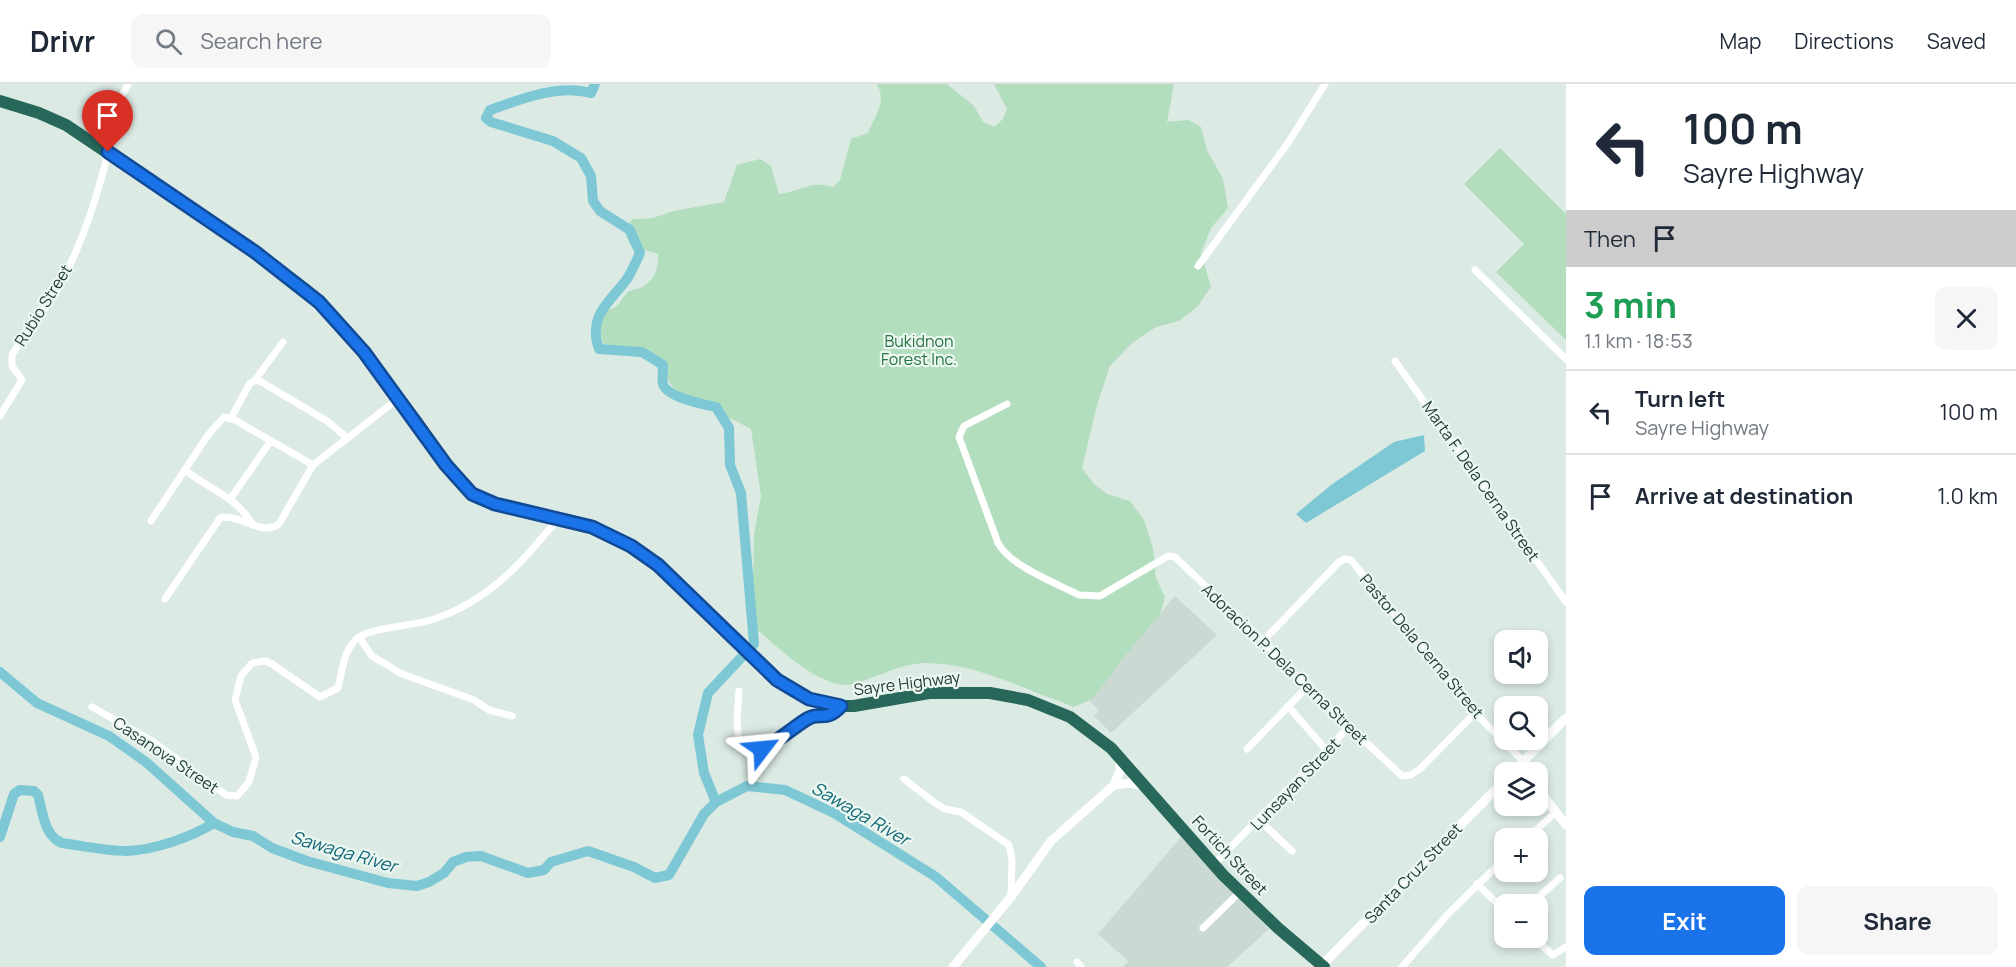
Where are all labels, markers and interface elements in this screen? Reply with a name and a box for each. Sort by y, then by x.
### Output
search box [131,14,551,68]
text: Drivr [30,22,95,60]
icon: search [152,25,185,58]
text: Search here [200,26,323,56]
text: Map [1720,27,1761,55]
text: Directions [1794,27,1894,55]
text: Saved [1927,27,1986,55]
pin [82,90,133,152]
icon: arrive [91,99,124,132]
text: 100 m [1683,99,1803,157]
icon: left [1584,108,1662,186]
text: Sayre Highway [1683,154,1864,191]
icon: arrive [1648,222,1681,255]
text: Then [1584,224,1636,254]
street label: Rubio Street [9,260,77,350]
text: 3 min [1584,280,1677,329]
button: close [1935,287,1998,350]
text: 1.1 km · 18:53 [1584,327,1693,354]
park label: Bukidnon Forest Inc. [881,330,957,370]
text: Turn left [1635,384,1725,414]
street label: Marta F. Dela Cerna Street [1417,396,1545,566]
icon: left [1584,396,1617,429]
text: 100 m [1940,397,1998,427]
text: Sayre Highway [1635,414,1769,441]
icon: arrive [1584,480,1617,513]
text: Arrive at destination [1635,481,1853,511]
text: 1.0 km [1937,481,1998,511]
street label: Pastor Dela Cerna Street [1355,569,1489,723]
street label: Adoracion P. Dela Cerna Street [1197,579,1373,749]
map controls [1494,630,1548,948]
button: sound [1494,630,1548,684]
street label: Sayre Highway [852,665,962,700]
button: search [1494,696,1548,750]
street label: Casanova Street [109,712,223,798]
position arrow [730,717,794,781]
street label: Lunsayan Street [1245,733,1345,835]
button: layers [1494,762,1548,816]
water label: Sawaga River [808,775,917,852]
street label: Fortich Street [1187,810,1273,900]
street label: Santa Cruz Street [1359,818,1467,928]
water label: Sawaga River [288,824,402,878]
button: + [1494,828,1548,882]
button: Exit [1584,886,1785,955]
button: Share [1797,886,1998,955]
button: − [1494,894,1548,948]

